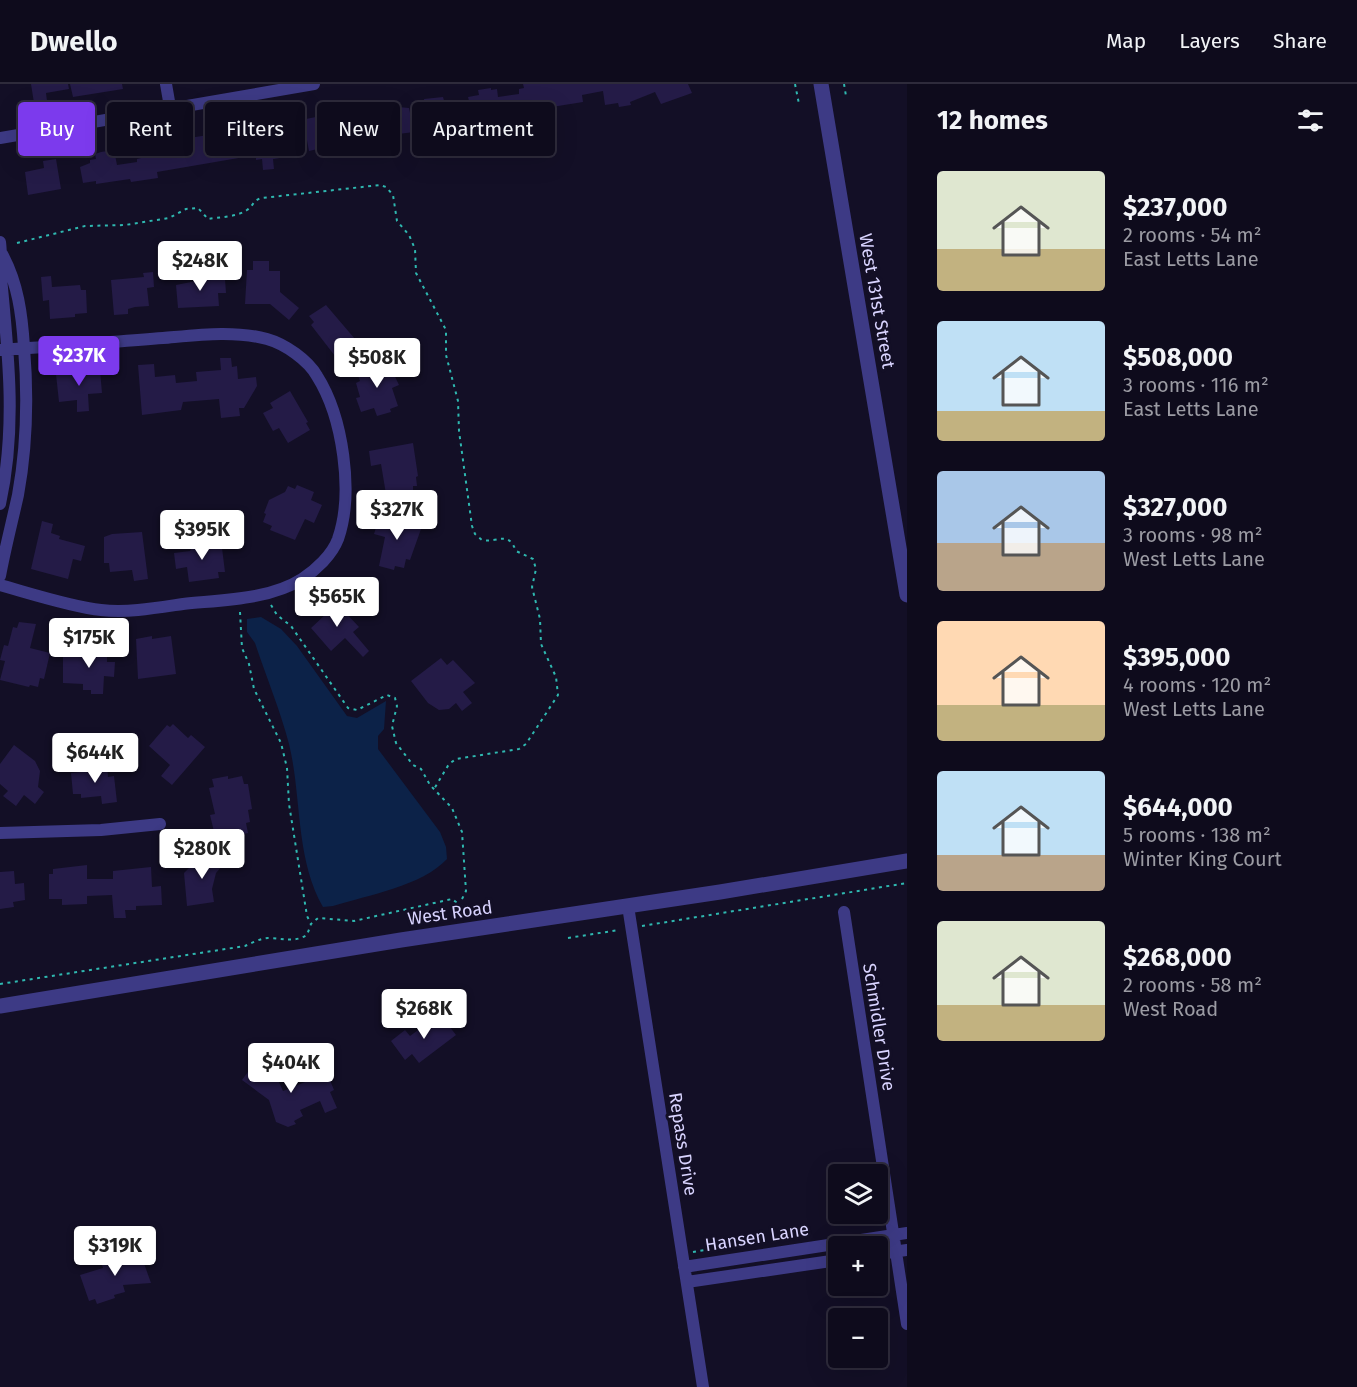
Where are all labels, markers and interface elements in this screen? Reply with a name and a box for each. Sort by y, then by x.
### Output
text: Dwello [30,25,118,58]
text: Map [1106,28,1146,54]
text: Layers [1179,28,1240,54]
text: Share [1273,28,1327,54]
chip: Buy [18,102,95,156]
chip: Rent [107,102,193,156]
chip: Filters [205,102,305,156]
chip: New [317,102,400,156]
chip: Apartment [412,102,555,156]
icon: filters [1294,104,1327,137]
text: 12 homes [937,105,1048,136]
text: $237,000 [1123,192,1227,223]
icon: home [985,195,1057,267]
text: 2 rooms · 54 m² [1123,223,1262,247]
street label: West 131st Street [854,232,900,371]
pin: $248K [158,241,242,292]
text: East Letts Lane [1123,247,1259,271]
text: $248K [172,248,228,272]
pin: $237K [37,336,121,387]
pin: $508K [335,338,419,389]
text: $508,000 [1123,342,1233,373]
text: $237K [52,343,106,367]
text: $508K [348,345,406,369]
icon: home [985,345,1057,417]
text: 3 rooms · 116 m² [1123,373,1269,397]
text: East Letts Lane [1123,397,1259,421]
pin: $327K [355,490,439,541]
text: $327,000 [1123,492,1227,523]
icon: home [985,495,1057,567]
text: $327K [370,497,424,521]
pin: $395K [160,510,244,561]
text: $395K [174,517,230,541]
text: 3 rooms · 98 m² [1123,523,1263,547]
text: West Letts Lane [1123,547,1265,571]
pin: $565K [295,577,379,628]
text: $565K [309,584,365,608]
pin: $175K [47,618,131,669]
text: $175K [63,625,115,649]
text: $395,000 [1123,642,1231,673]
icon: home [985,645,1057,717]
text: 4 rooms · 120 m² [1123,673,1271,697]
text: West Letts Lane [1123,697,1265,721]
pin: $644K [53,733,137,784]
text: $644K [66,740,124,764]
text: $644,000 [1123,792,1233,823]
icon: home [985,795,1057,867]
text: 5 rooms · 138 m² [1123,823,1271,847]
pin: $280K [160,829,244,880]
text: $280K [173,836,231,860]
text: Winter King Court [1123,847,1282,871]
street label: West Road [406,896,494,930]
text: $268,000 [1123,942,1232,973]
icon: home [985,945,1057,1017]
street label: Schmidler Drive [858,961,900,1093]
text: 2 rooms · 58 m² [1123,973,1262,997]
pin: $268K [382,989,466,1040]
text: $268K [396,996,452,1020]
text: West Road [1123,997,1218,1021]
pin: $404K [249,1043,333,1094]
text: $404K [262,1050,320,1074]
street label: Repass Drive [664,1091,702,1197]
map controls [828,1164,888,1368]
button: layers [828,1164,888,1224]
street label: Hansen Lane [703,1218,811,1256]
pin: $319K [73,1226,157,1277]
text: $319K [88,1233,142,1257]
button: + [828,1236,888,1296]
button: − [828,1308,888,1368]

